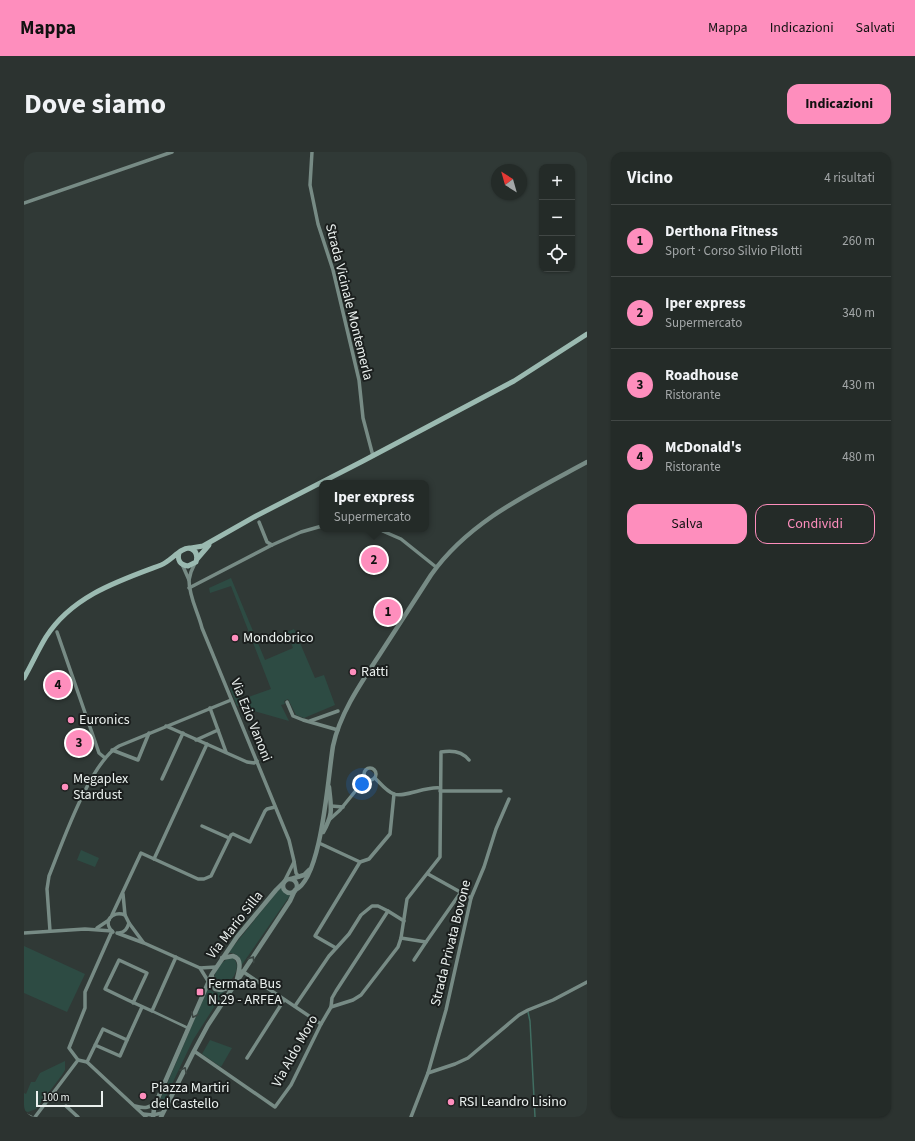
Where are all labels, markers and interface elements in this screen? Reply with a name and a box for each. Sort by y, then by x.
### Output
text: Mappa [20,15,76,42]
text: Mappa [708,18,748,38]
text: Indicazioni [770,18,834,38]
text: Salvati [856,18,895,38]
text: Dove siamo [24,84,166,124]
button: Indicazioni [787,84,891,124]
north arrow [491,164,527,200]
map controls [539,164,575,272]
button: + [539,164,575,200]
text: Vicino [627,166,673,190]
text: 4 risultati [824,169,875,187]
button: − [539,200,575,236]
text: Derthona Fitness [665,221,778,242]
street label: Strada Vicinale Montemerla [320,222,378,382]
text: 1 [637,232,643,250]
text: 260 m [842,232,875,250]
button: locate [539,236,575,272]
text: Sport · Corso Silvio Pilotti [665,242,802,260]
text: Iper express [665,293,746,314]
text: 2 [637,304,643,322]
text: 340 m [842,304,875,322]
text: Supermercato [665,314,742,332]
text: Roadhouse [665,365,739,386]
text: 3 [637,376,643,394]
text: 430 m [842,376,875,394]
text: Ristorante [665,386,721,404]
text: McDonald's [665,437,742,458]
text: 4 [637,448,643,466]
text: 480 m [842,448,875,466]
text: Ristorante [665,458,721,476]
popup [319,480,429,532]
text: Iper express [334,487,414,508]
button: Salva [627,504,747,544]
button: Condividi [755,504,875,544]
text: Supermercato [334,508,411,526]
pin: 2 [361,545,387,575]
pin: 1 [375,597,401,627]
place label: Mondobrico [243,628,314,648]
marker: Mondobrico [230,633,240,643]
place label: Ratti [361,662,388,682]
marker: Ratti [348,667,358,677]
pin: 4 [45,670,71,700]
street label: Via Ezio Vanoni [225,675,277,765]
place label: Euronics [79,710,130,730]
marker: Euronics [66,715,76,725]
pin: 3 [66,728,92,758]
place label: Megaplex Stardust [73,769,129,805]
your location [352,774,372,794]
marker: Megaplex Stardust [60,782,70,792]
street label: Strada Privata Bovone [426,878,476,1008]
street label: Via Mario Silla [202,887,268,963]
one-way arrow [247,956,254,963]
place label: Fermata Bus N.29 - ARFEA [208,974,282,1010]
marker: Fermata Bus N.29 - ARFEA [195,987,205,997]
one-way arrow [190,1011,198,1018]
street label: Via Aldo Moro [267,1011,323,1091]
one-way arrow [180,1066,187,1074]
place label: Piazza Martiri del Castello [151,1078,229,1114]
scale bar [36,1089,103,1108]
text: 100 m [42,1090,70,1105]
marker: Piazza Martiri del Castello [138,1091,148,1101]
place label: RSI Leandro Lisino [459,1092,567,1112]
marker: RSI Leandro Lisino [446,1097,456,1107]

